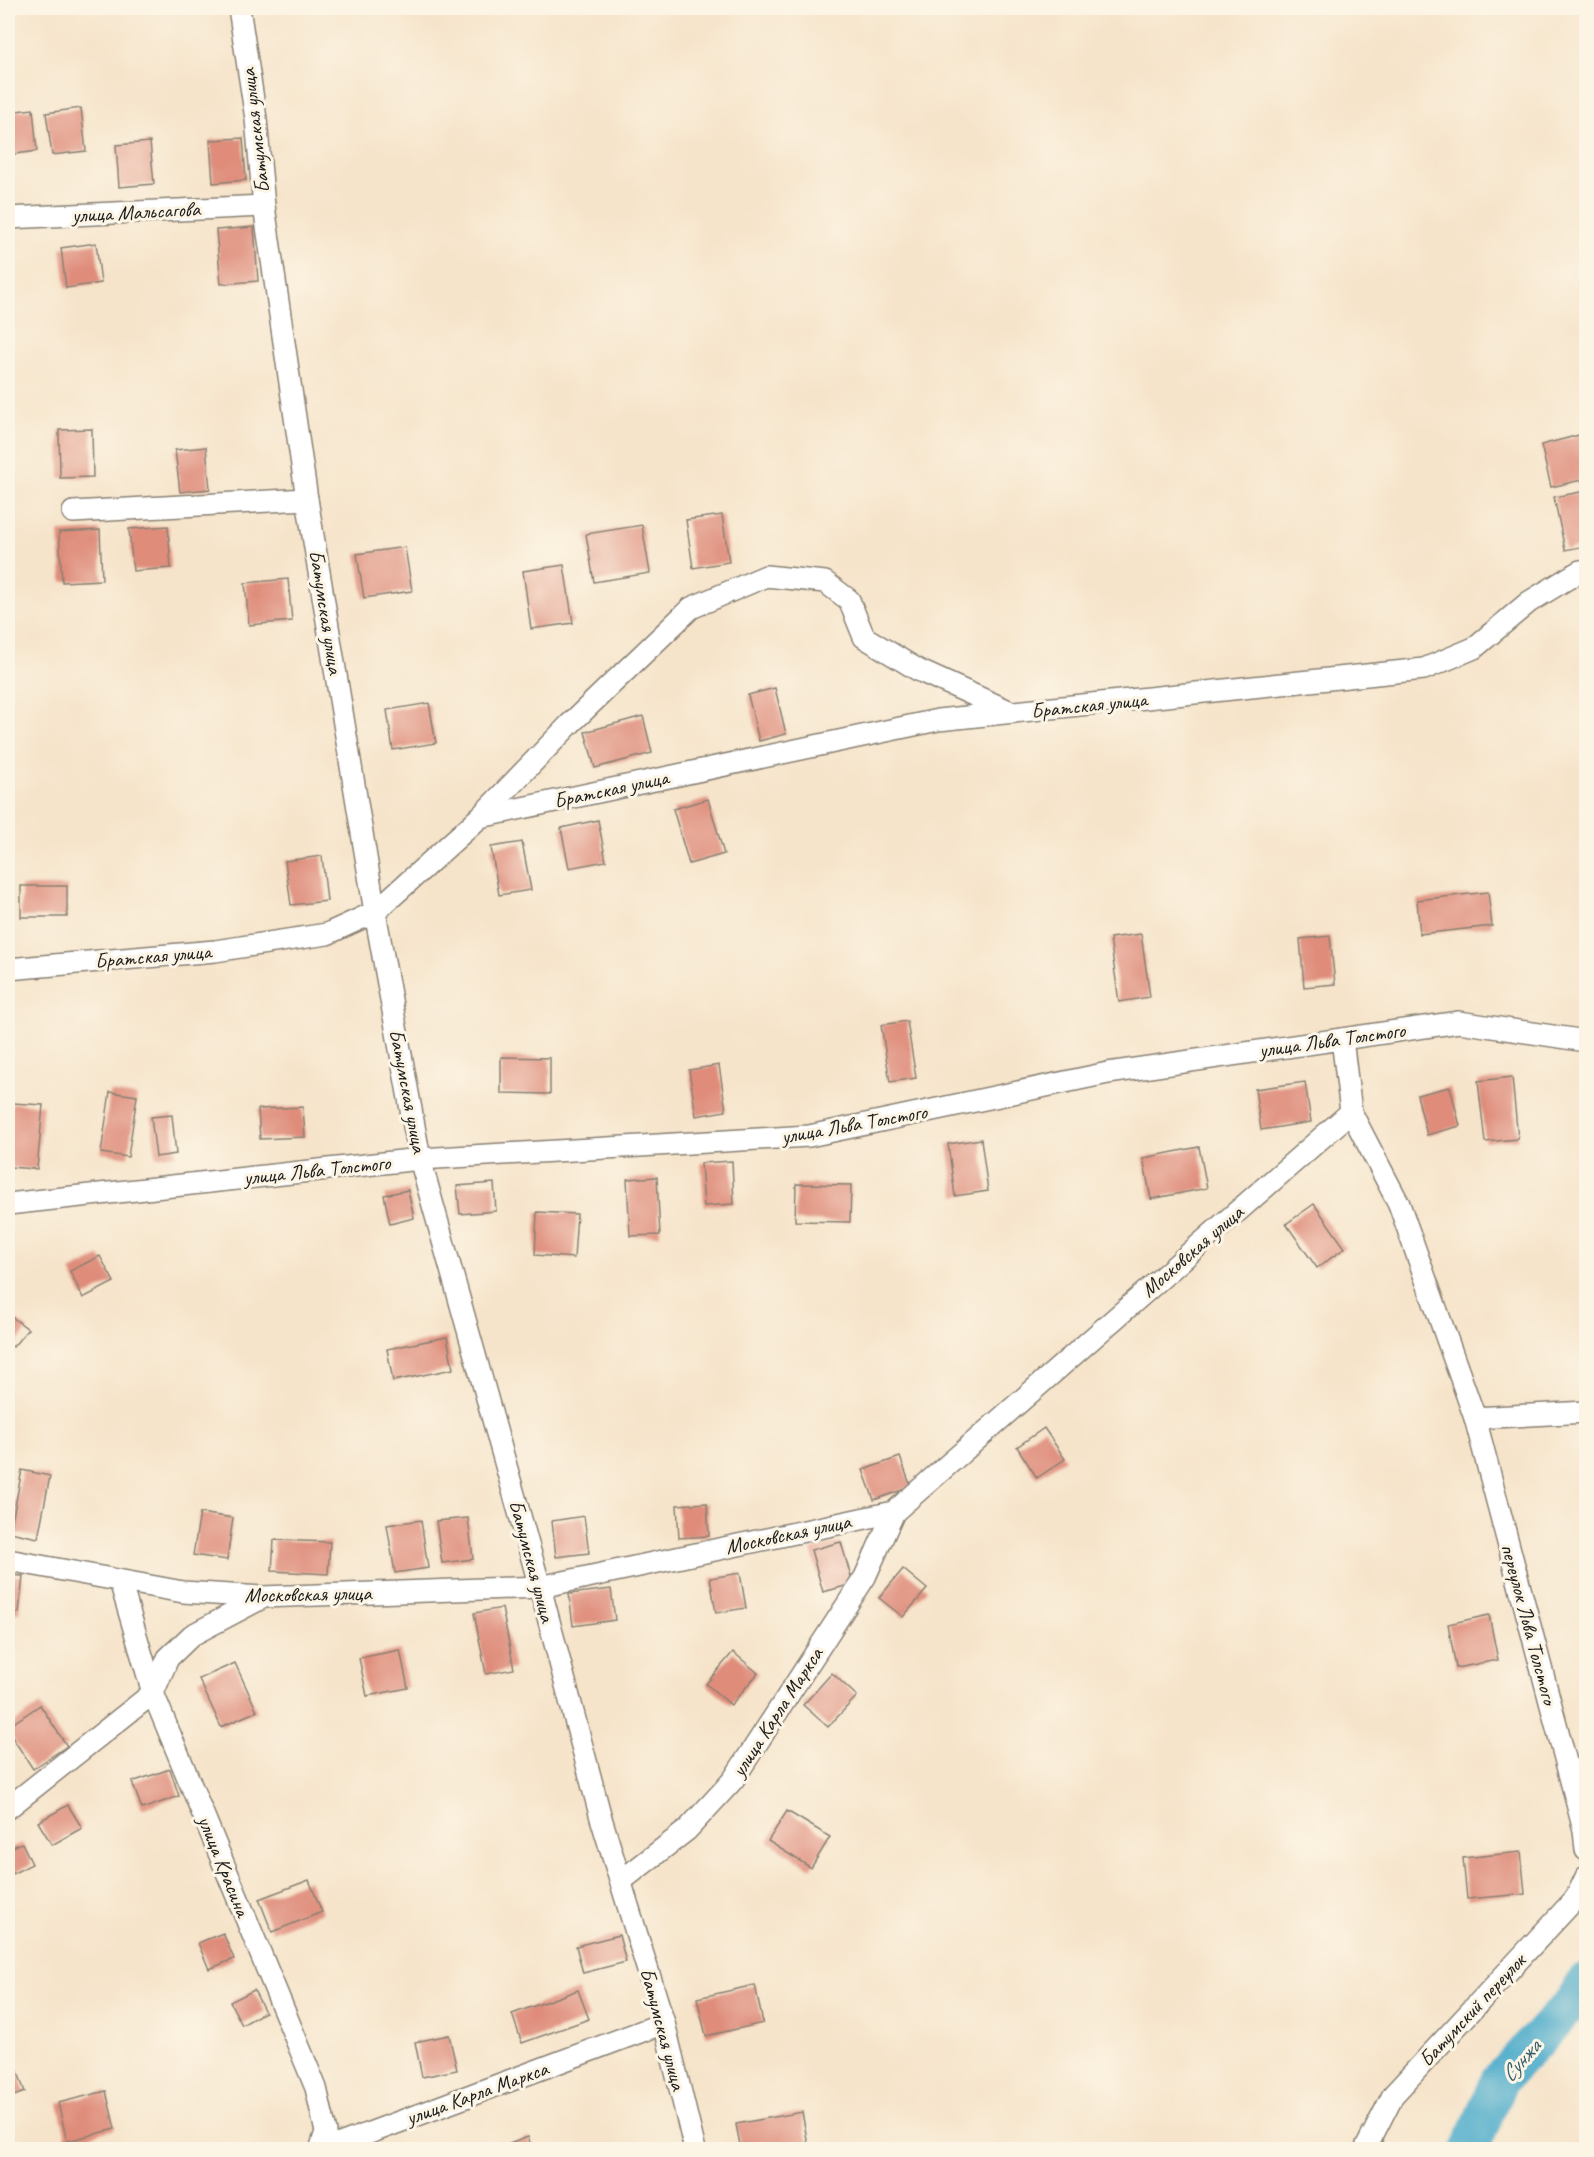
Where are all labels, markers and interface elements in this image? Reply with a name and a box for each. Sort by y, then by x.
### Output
street label: Батумская улица [234,65,276,195]
street label: улица Мальсагова [69,196,203,228]
street label: Батумская улица [303,548,349,678]
street label: Братская улица [1030,686,1151,724]
street label: Братская улица [551,764,673,814]
street label: Братская улица [94,938,215,974]
street label: улица Льва Толстого [1255,1017,1408,1063]
street label: Батумская улица [383,1027,433,1157]
street label: улица Льва Толстого [777,1098,930,1150]
street label: улица Льва Толстого [240,1149,393,1191]
street label: Московская улица [1135,1198,1250,1303]
street label: Батумская улица [503,1497,561,1627]
street label: Московская улица [723,1508,855,1560]
street label: переулок Льва Толстого [1495,1541,1564,1710]
street label: Московская улица [244,1580,374,1608]
street label: улица Карла Маркса [724,1641,829,1783]
street label: улица Красина [191,1810,257,1922]
street label: Батумский переулок [1413,1946,1533,2072]
street label: Батумская улица [634,1965,692,2095]
water label: Сунжа [1495,2032,1548,2088]
street label: улица Карла Маркса [401,2055,553,2131]

